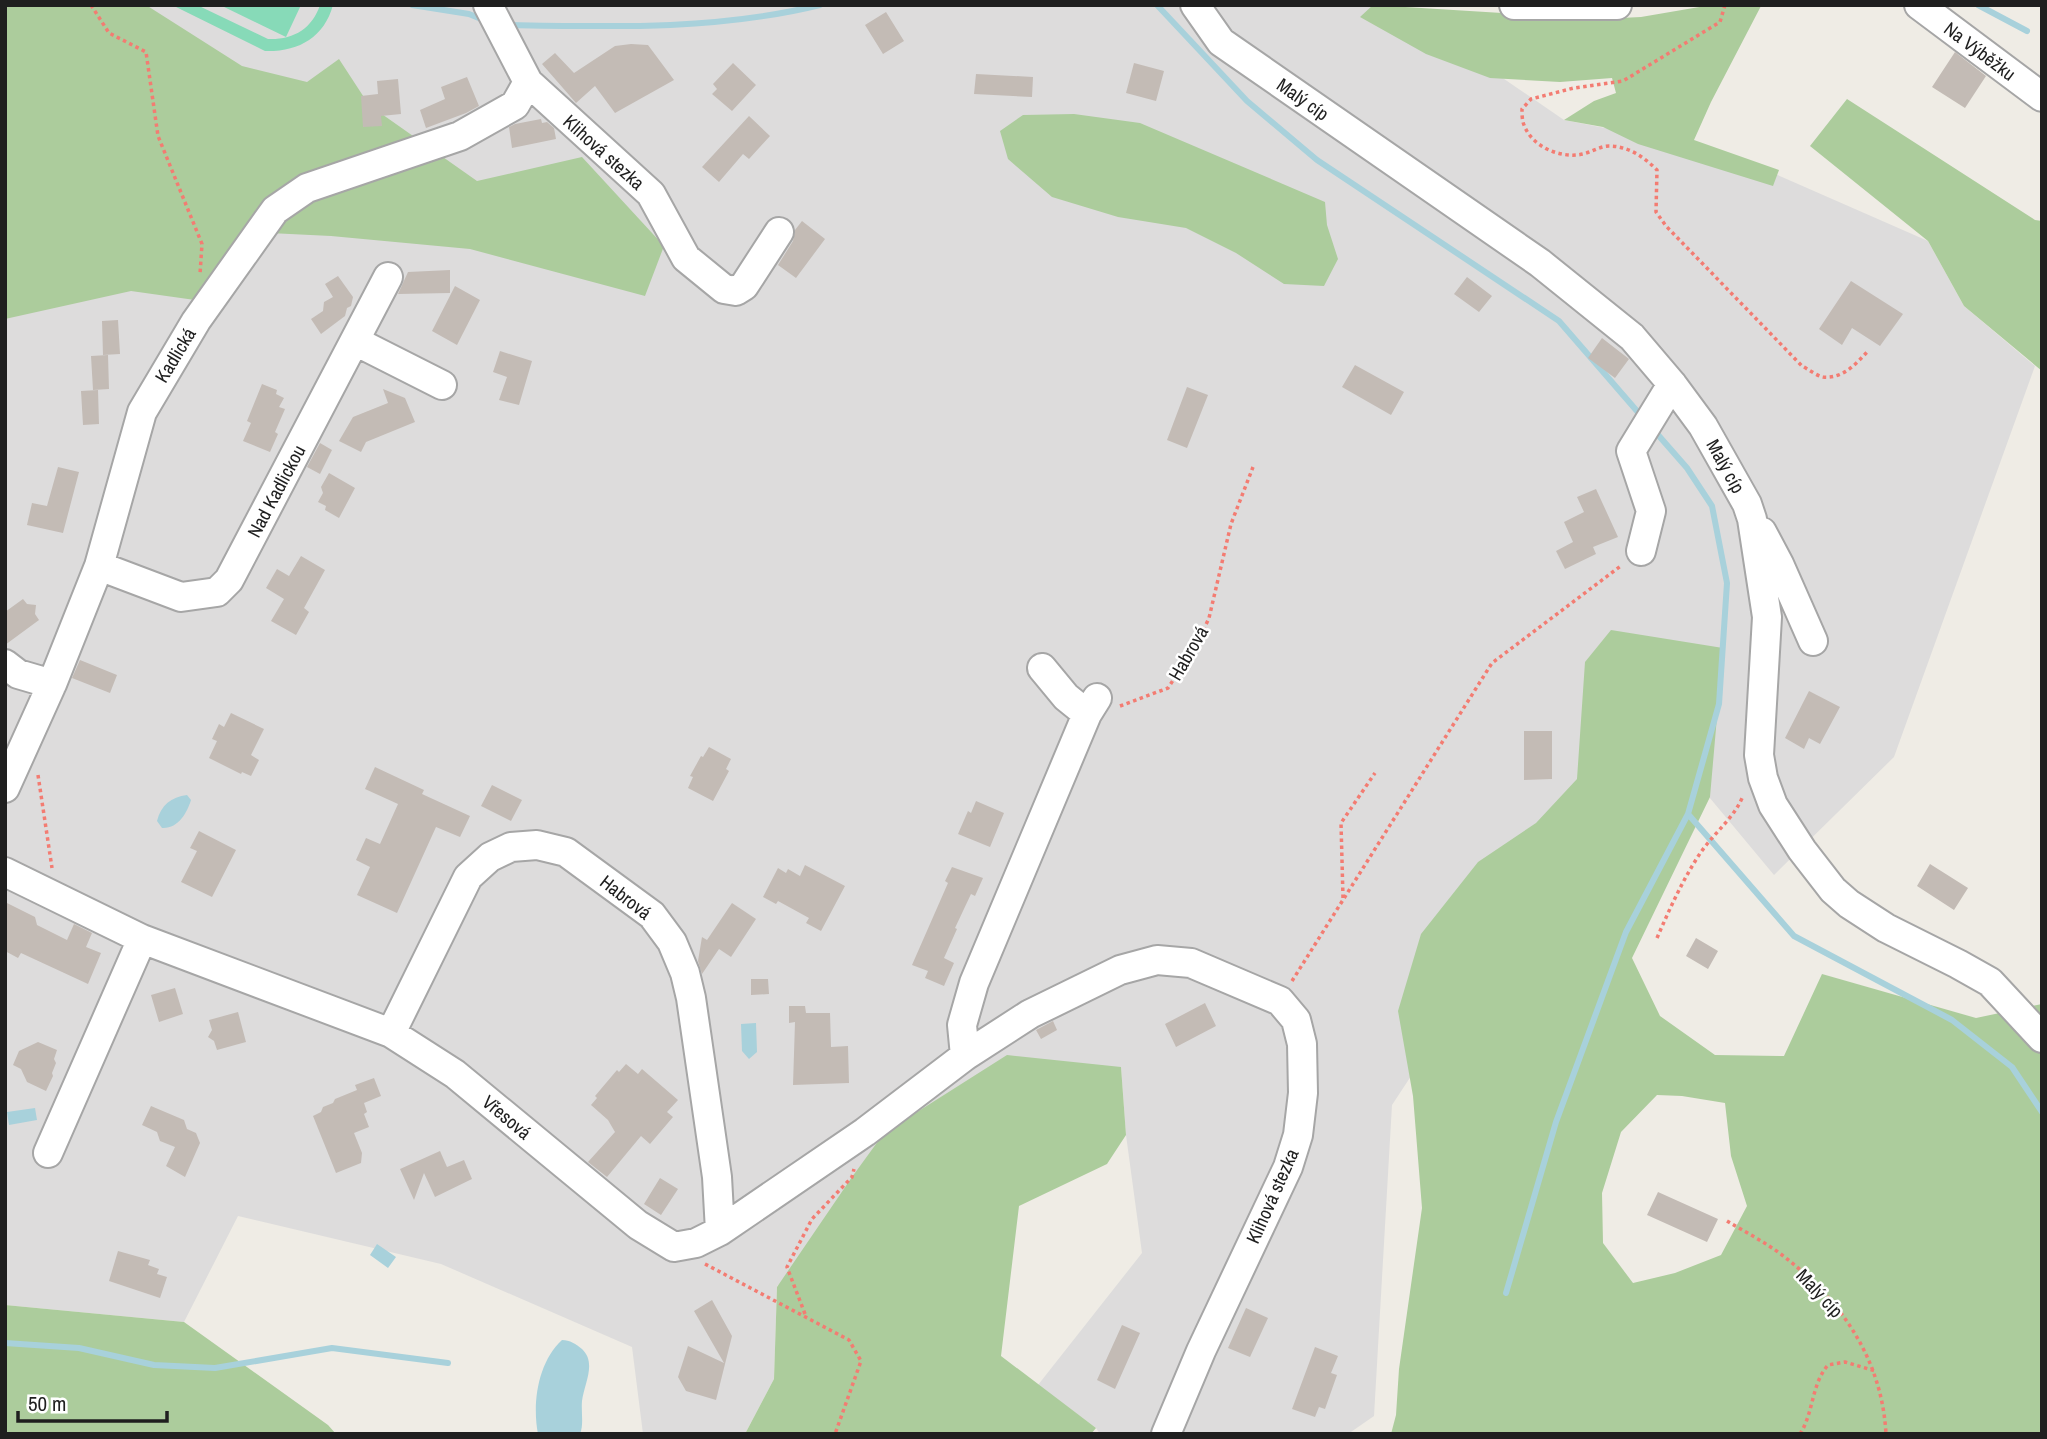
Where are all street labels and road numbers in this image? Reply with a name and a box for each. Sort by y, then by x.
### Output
street label: Na Výběžku [1939,16,2021,86]
street label: Malý cíp [1272,72,1334,126]
street label: Klihová stezka [558,108,651,196]
street label: Kadlická [148,322,202,387]
street label: Malý cíp [1701,434,1751,498]
street label: Nad Kadlickou [241,440,311,542]
street label: Habrová [1162,621,1214,685]
street label: Habrová [595,869,657,926]
street label: Vřesová [477,1089,537,1145]
street label: Klihová stezka [1240,1144,1305,1248]
street label: Malý cíp [1791,1263,1849,1323]

